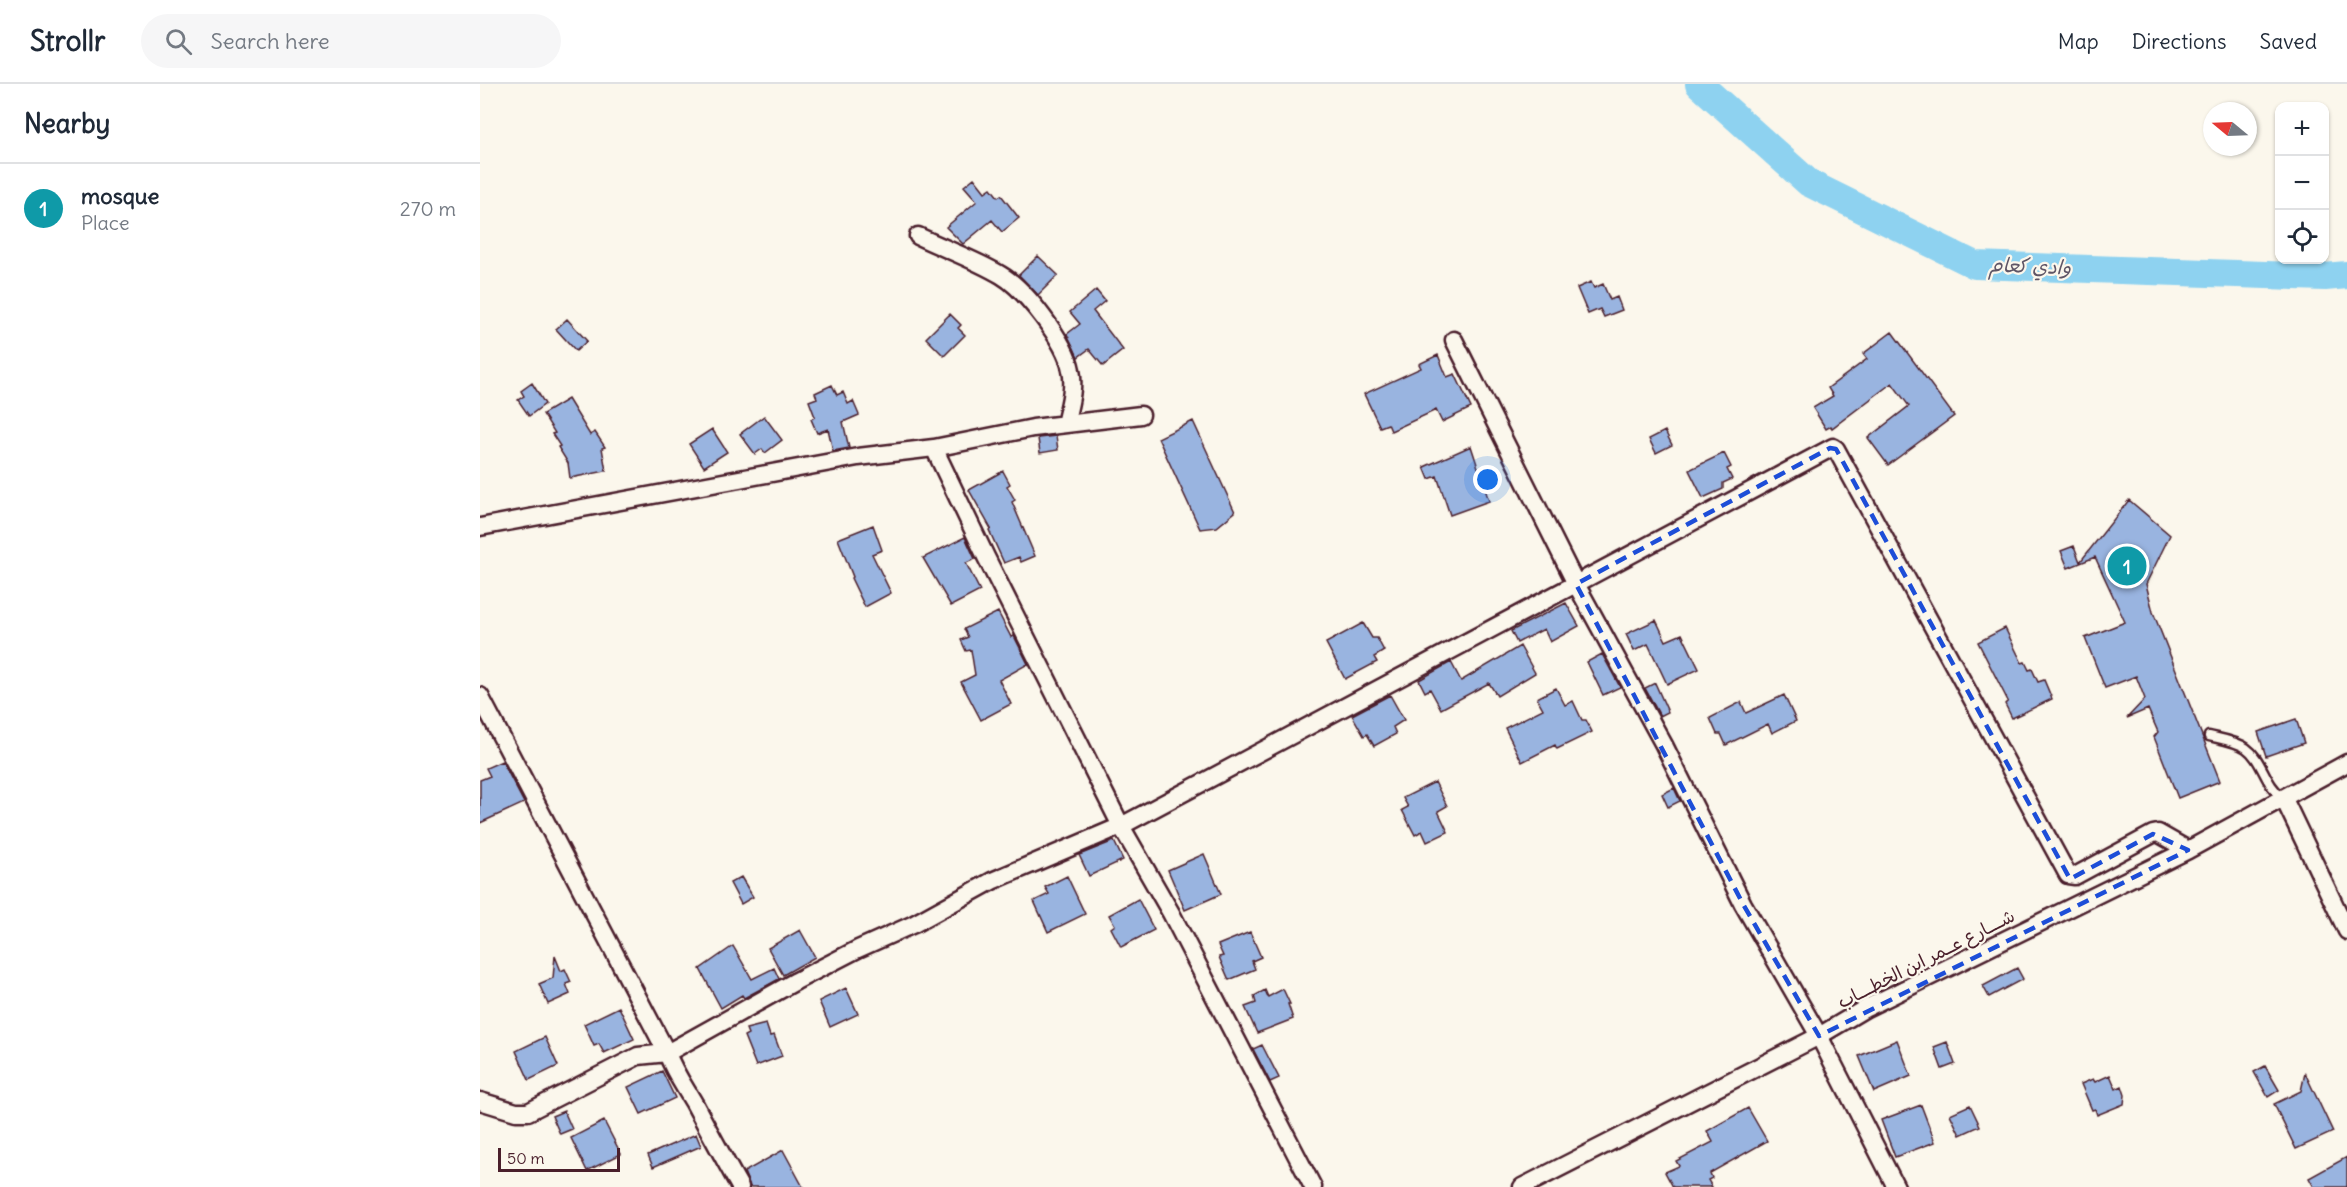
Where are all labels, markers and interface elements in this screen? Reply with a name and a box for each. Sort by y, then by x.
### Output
search box [141,14,561,68]
text: Strollr [30,23,105,59]
icon: search [162,25,195,58]
text: Search here [210,27,330,55]
text: Map [2058,28,2099,55]
text: Directions [2132,28,2226,55]
text: Saved [2259,28,2317,55]
north arrow [2203,102,2257,156]
map controls [2275,102,2329,264]
button: + [2275,102,2329,156]
text: Nearby [24,107,110,140]
button: − [2275,156,2329,210]
text: mosque [81,182,159,210]
text: 1 [40,196,47,221]
text: 270 m [400,196,456,221]
text: Place [81,210,129,235]
button: locate [2275,210,2329,264]
water label: وادي كعام [1988,252,2072,283]
your location [1473,465,1502,494]
pin: 1 [2108,544,2146,588]
street label: شــــارع عــمر ابن الخطــــاب [1833,904,2019,1014]
scale bar [498,1145,620,1172]
text: 50 m [507,1148,545,1168]

